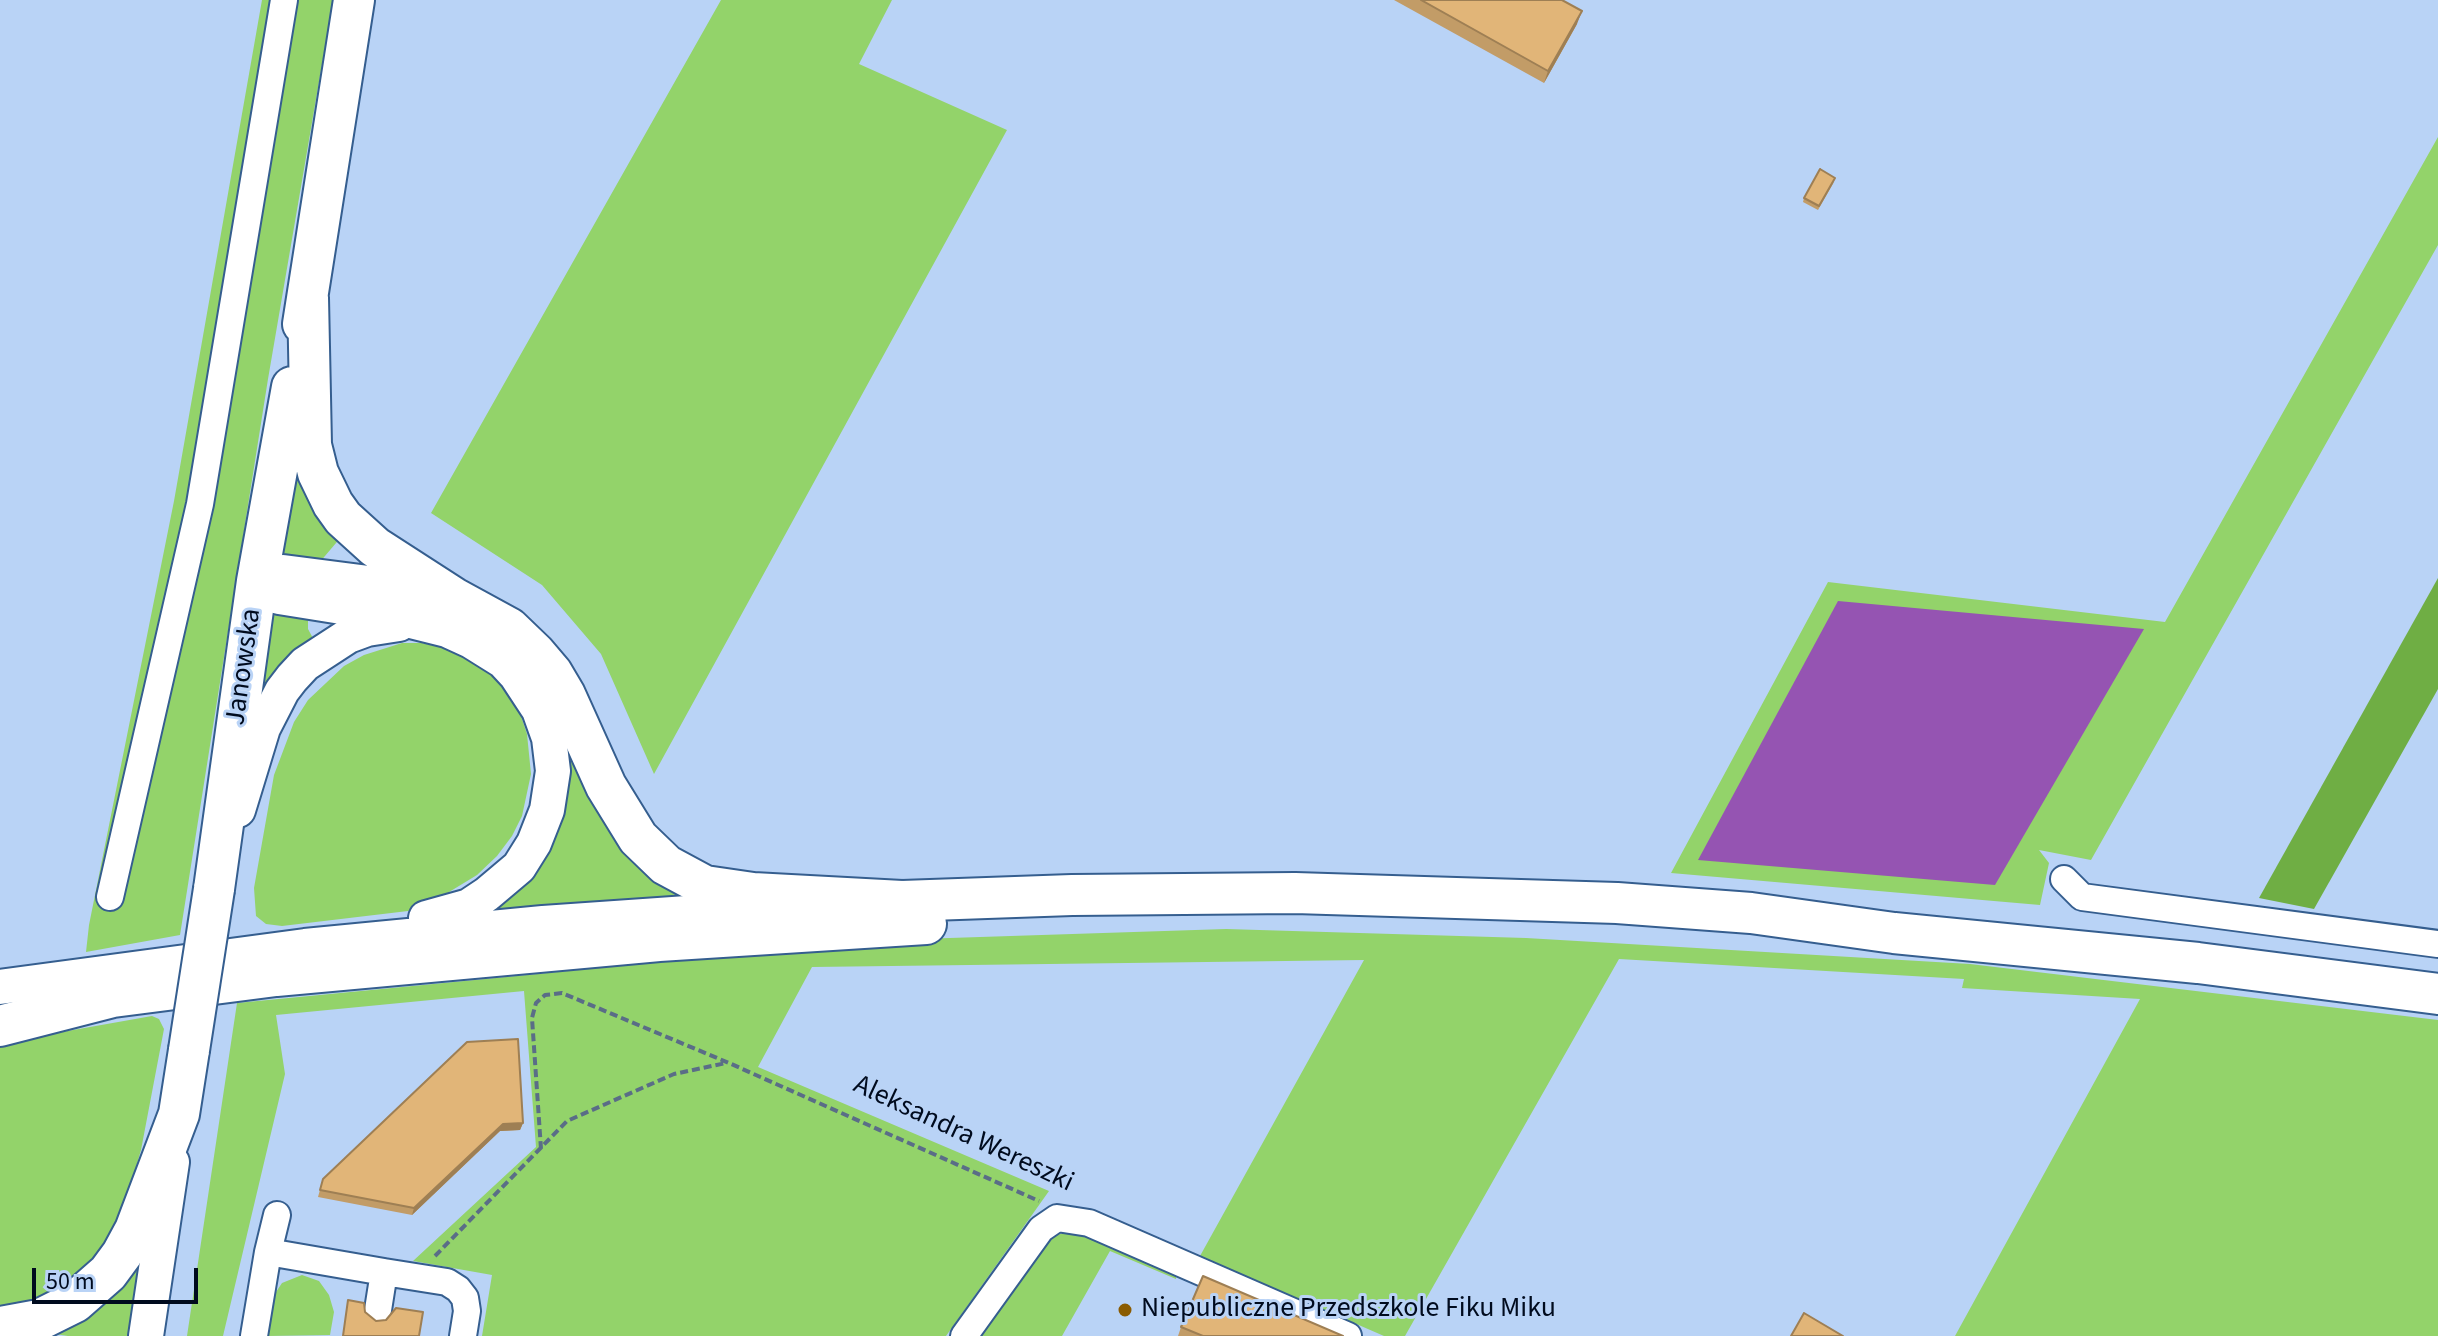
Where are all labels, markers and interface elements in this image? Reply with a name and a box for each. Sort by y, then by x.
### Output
street label: Janowska [220,606,270,728]
street label: Aleksandra Wereszki [848,1069,1078,1201]
scale bar [36,1252,202,1302]
text: 50 m [46,1264,95,1299]
place label: Niepubliczne Przedszkole Fiku Miku [1141,1293,1556,1327]
marker: Niepubliczne Przedszkole Fiku Miku [1116,1301,1134,1319]

